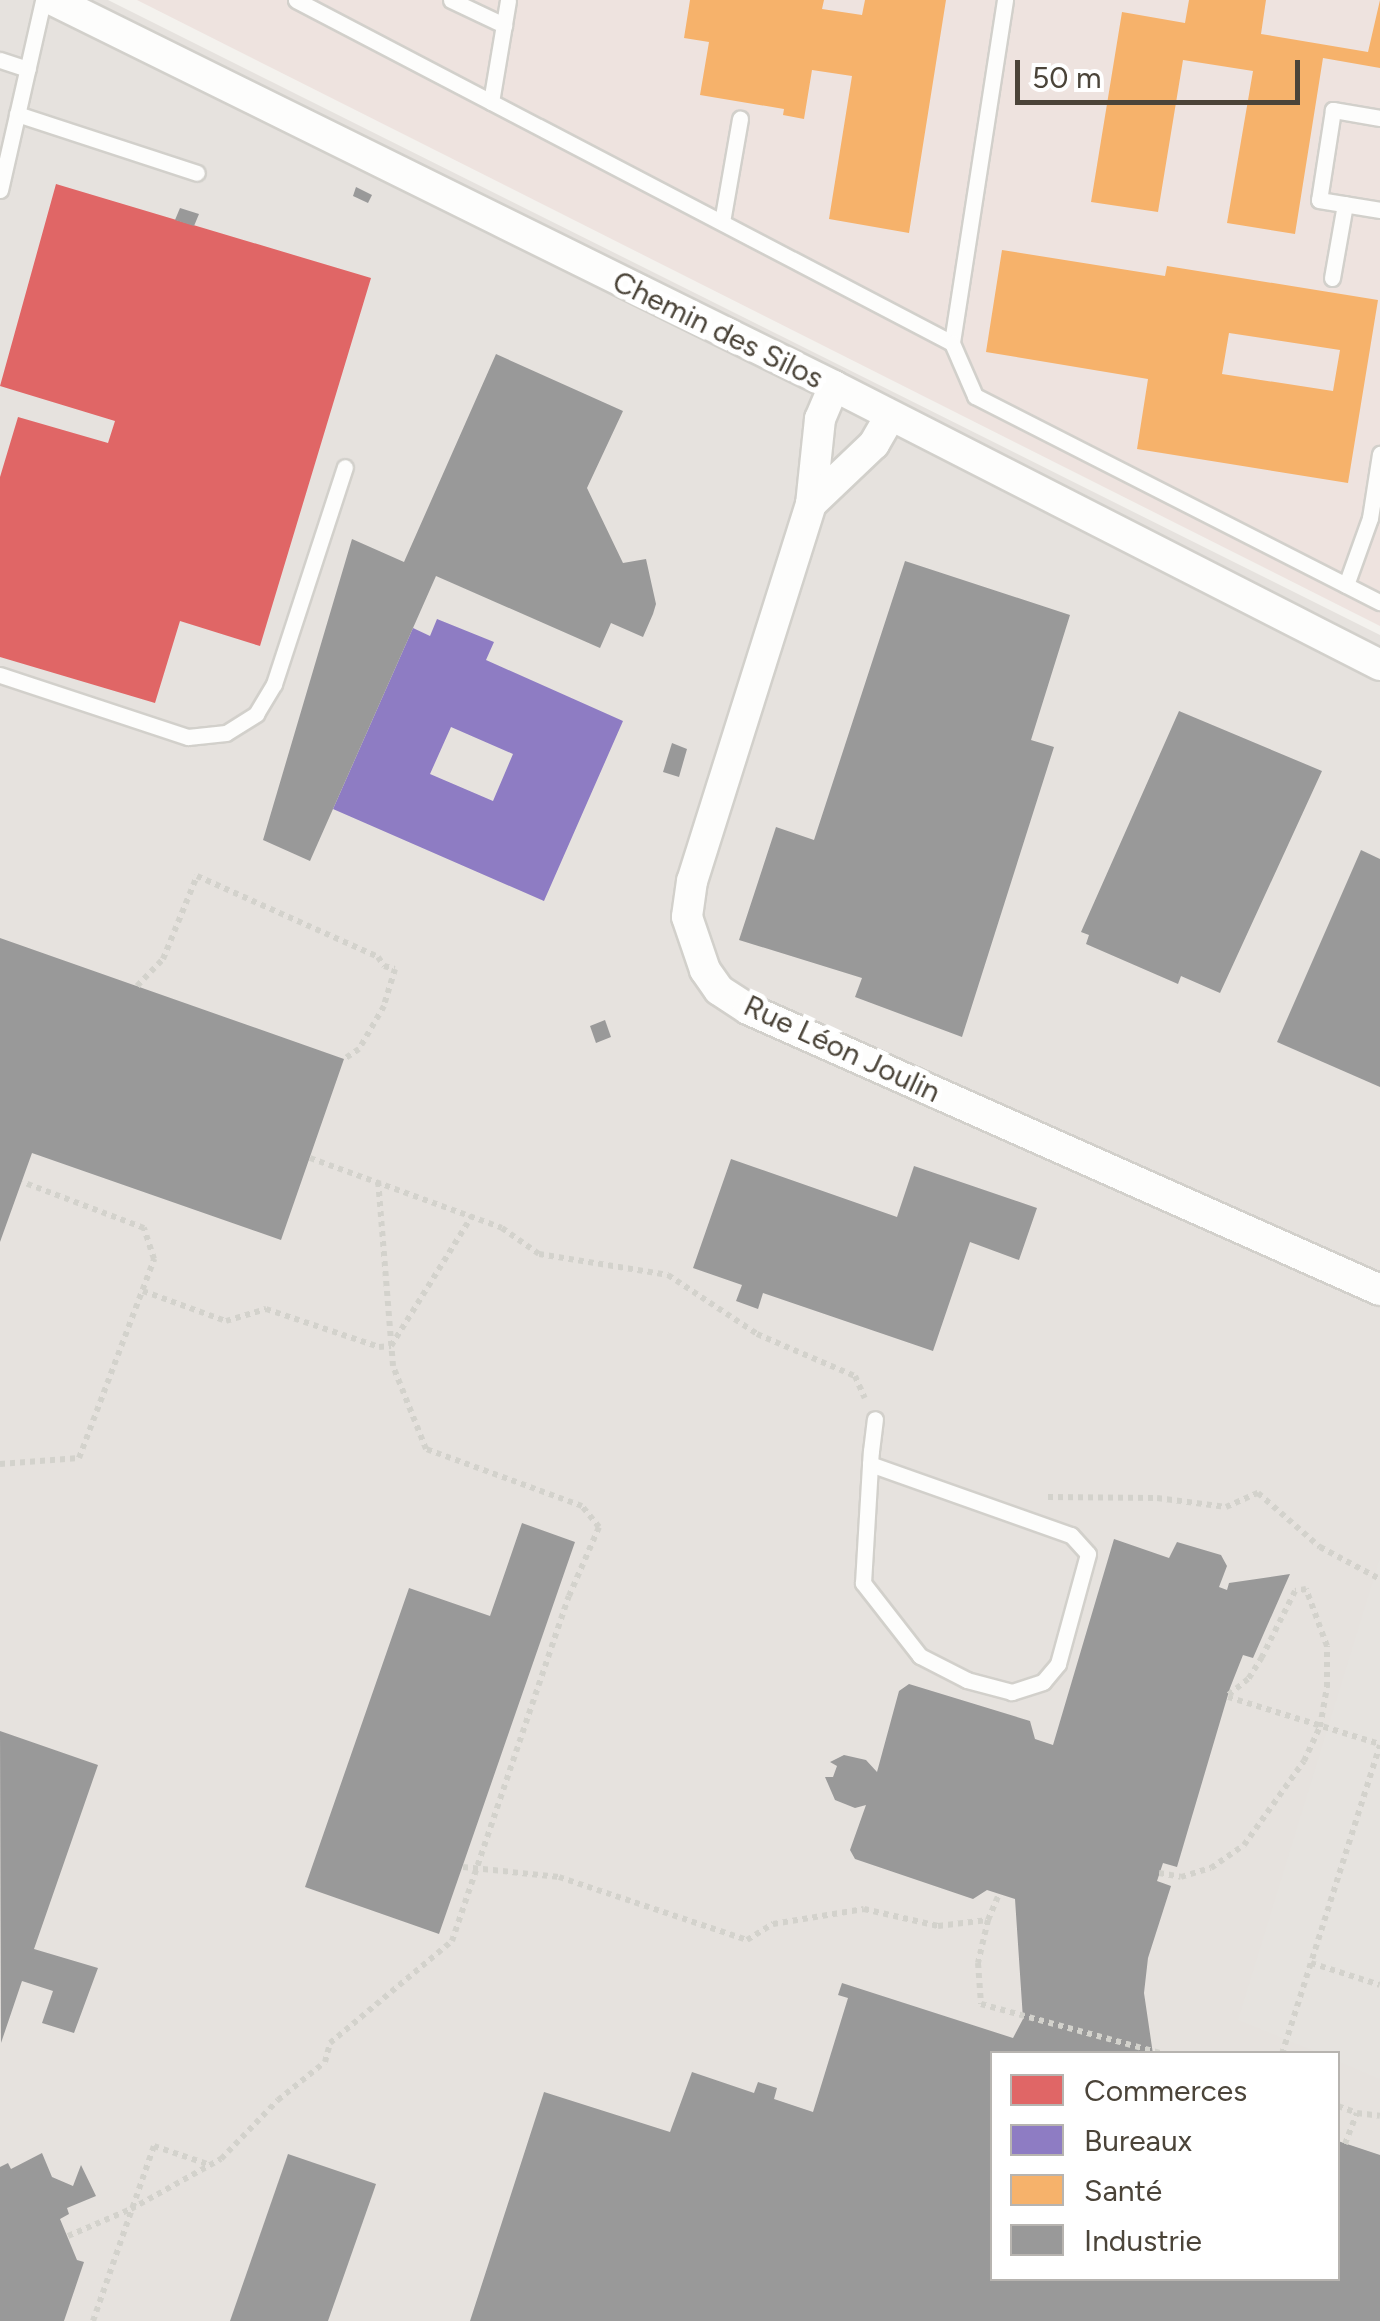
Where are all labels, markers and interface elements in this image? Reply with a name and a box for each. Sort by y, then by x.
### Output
scale bar [1020,40,1305,102]
text: 50 m [1032,59,1101,96]
street label: Chemin des Silos [607,263,829,397]
street label: Rue Léon Joulin [738,988,946,1110]
legend [990,2051,1340,2281]
text: Commerces [1084,2072,1247,2109]
text: Bureaux [1084,2122,1192,2159]
text: Santé [1084,2172,1162,2209]
text: Industrie [1084,2222,1202,2259]

